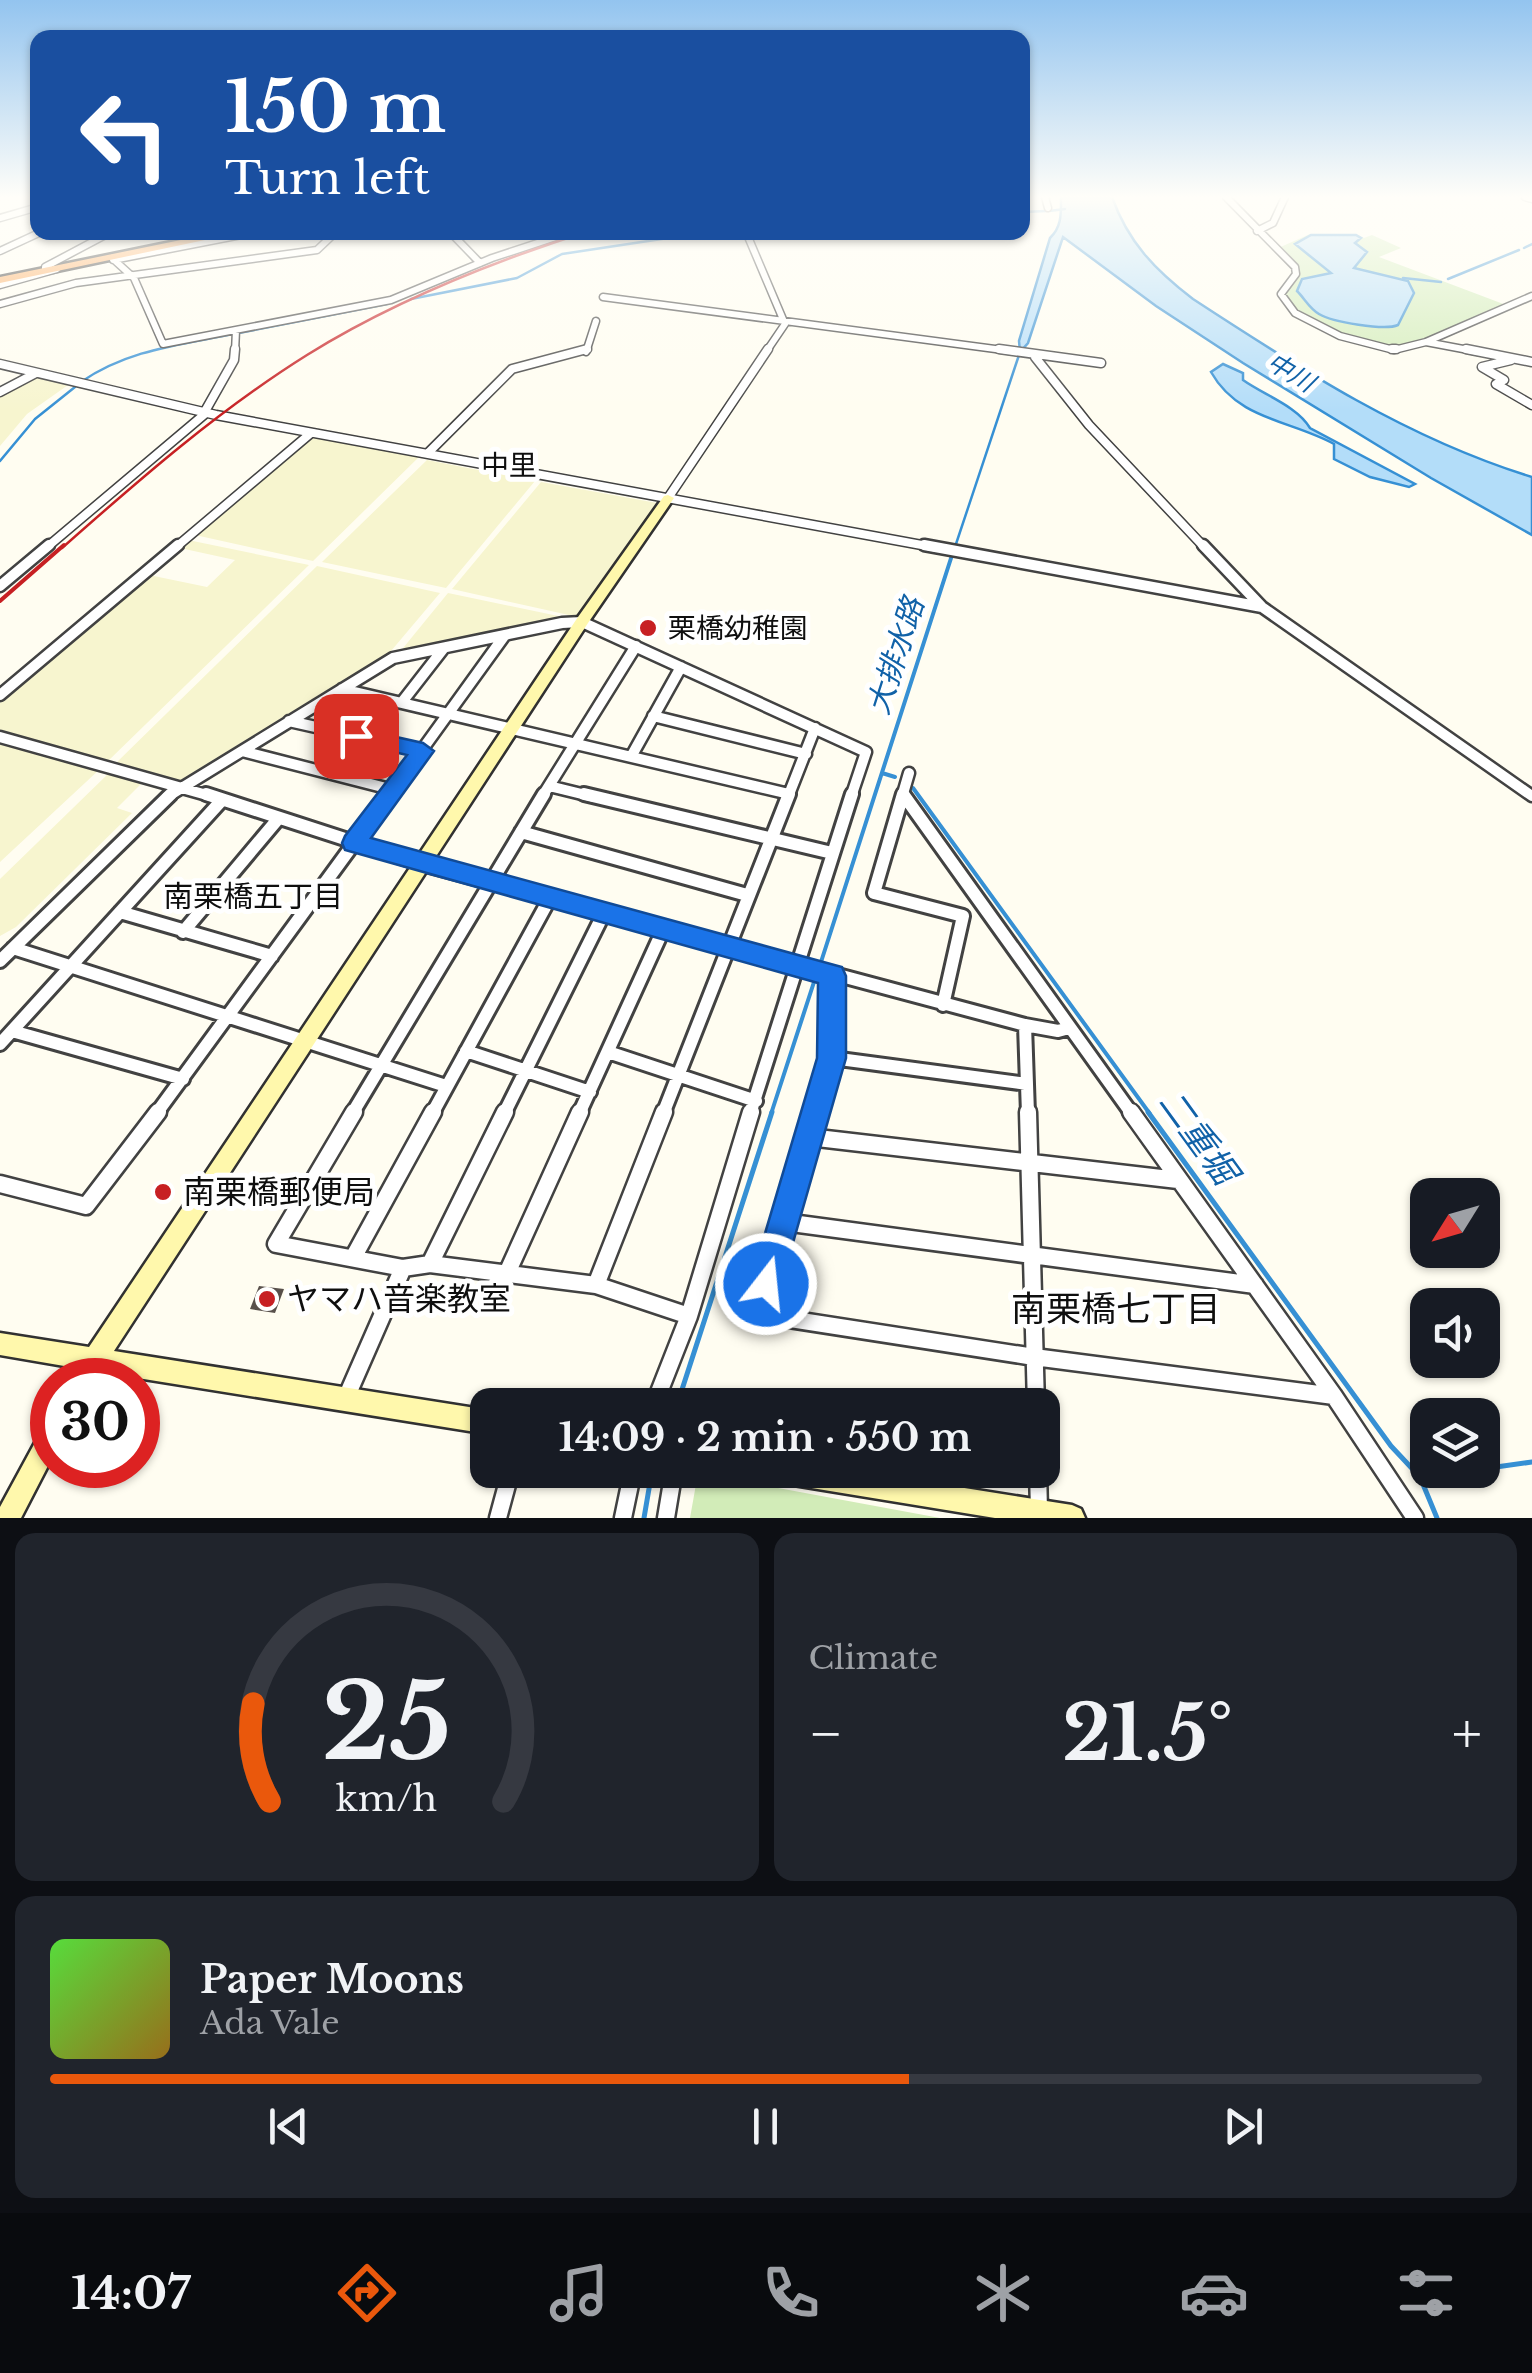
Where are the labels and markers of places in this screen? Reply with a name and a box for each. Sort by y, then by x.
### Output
place label: 栗橋幼稚園 [668,611,808,646]
marker: 栗橋幼稚園 [637,617,659,639]
pin [314,694,399,779]
place label: 南栗橋郵便局 [183,1172,375,1212]
marker: 南栗橋郵便局 [152,1181,174,1203]
place label: ヤマハ音楽教室 [287,1279,511,1319]
marker: ヤマハ音楽教室 [256,1288,278,1310]

